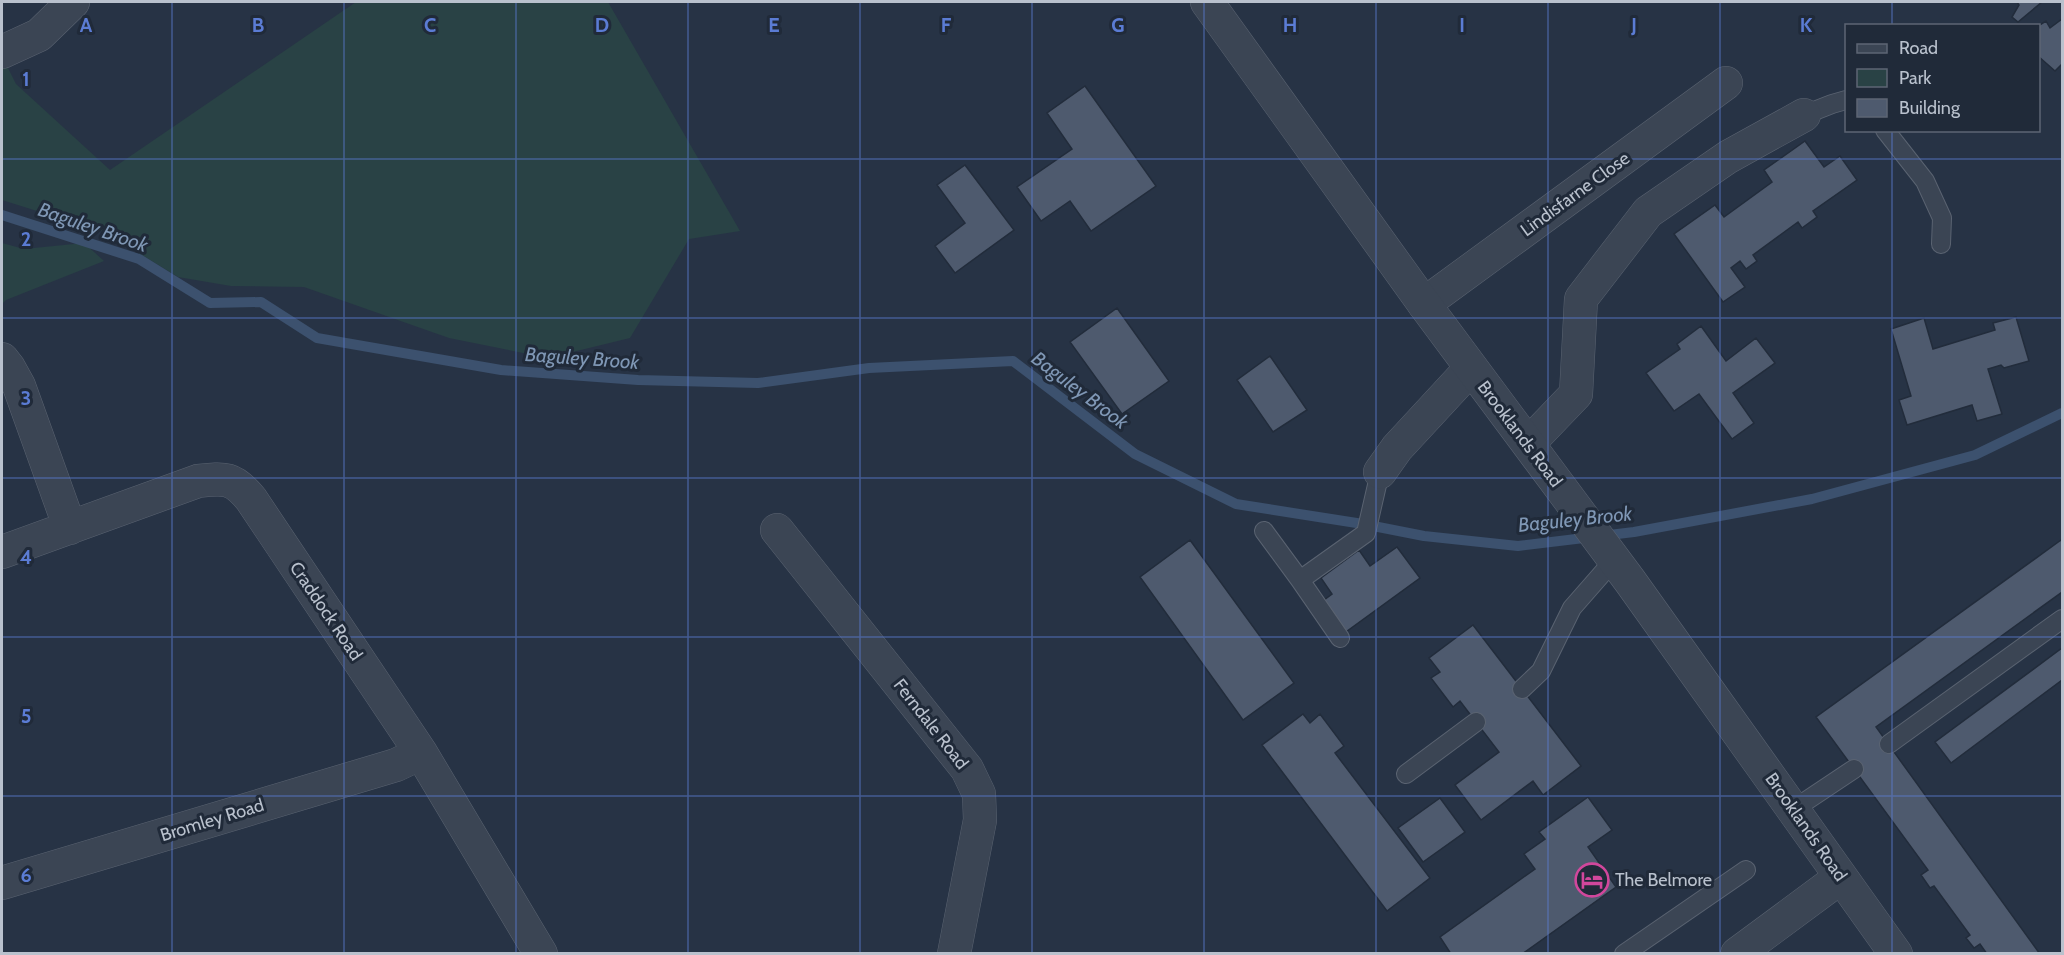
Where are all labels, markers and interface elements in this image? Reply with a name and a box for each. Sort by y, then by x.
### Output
text: A [80,13,93,37]
text: B [252,13,264,37]
text: C [424,13,436,37]
text: D [595,13,609,37]
text: E [768,13,780,37]
text: F [941,13,952,37]
text: G [1111,13,1125,37]
text: H [1283,13,1297,37]
text: I [1459,13,1465,37]
text: J [1630,13,1637,37]
text: K [1800,13,1813,37]
legend [1845,24,2040,132]
text: Road [1899,37,1938,59]
text: 1 [22,67,30,91]
text: Park [1899,67,1932,89]
text: Building [1899,97,1961,119]
street label: Lindisfarne Close [1516,147,1634,241]
water label: Baguley Brook [35,197,152,257]
text: 2 [21,227,31,251]
water label: Baguley Brook [524,342,641,374]
water label: Baguley Brook [1027,346,1134,435]
street label: Brooklands Road [1473,376,1567,492]
text: 3 [21,386,31,410]
water label: Baguley Brook [1517,501,1635,537]
text: 4 [20,545,32,569]
street label: Craddock Road [285,557,367,665]
street label: Ferndale Road [889,674,973,774]
text: 5 [21,704,31,728]
street label: Brooklands Road [1760,768,1852,886]
street label: Bromley Road [158,794,266,846]
hotel icon: The Belmore [1574,862,1610,898]
text: 6 [20,863,32,887]
place label: The Belmore [1615,869,1712,891]

